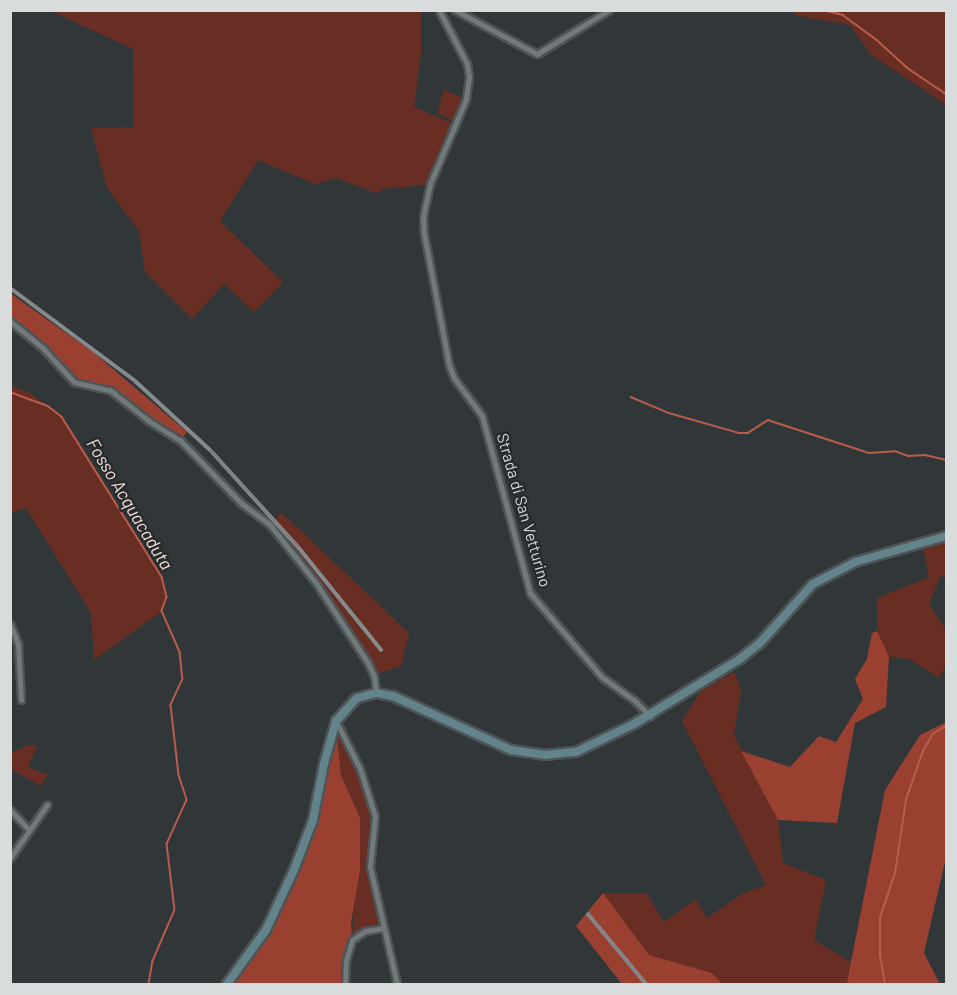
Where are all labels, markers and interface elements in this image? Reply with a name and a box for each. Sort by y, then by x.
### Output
street label: Strada di San Vetturino [493,431,555,589]
water label: Fosso Acquacaduta [82,434,178,574]

